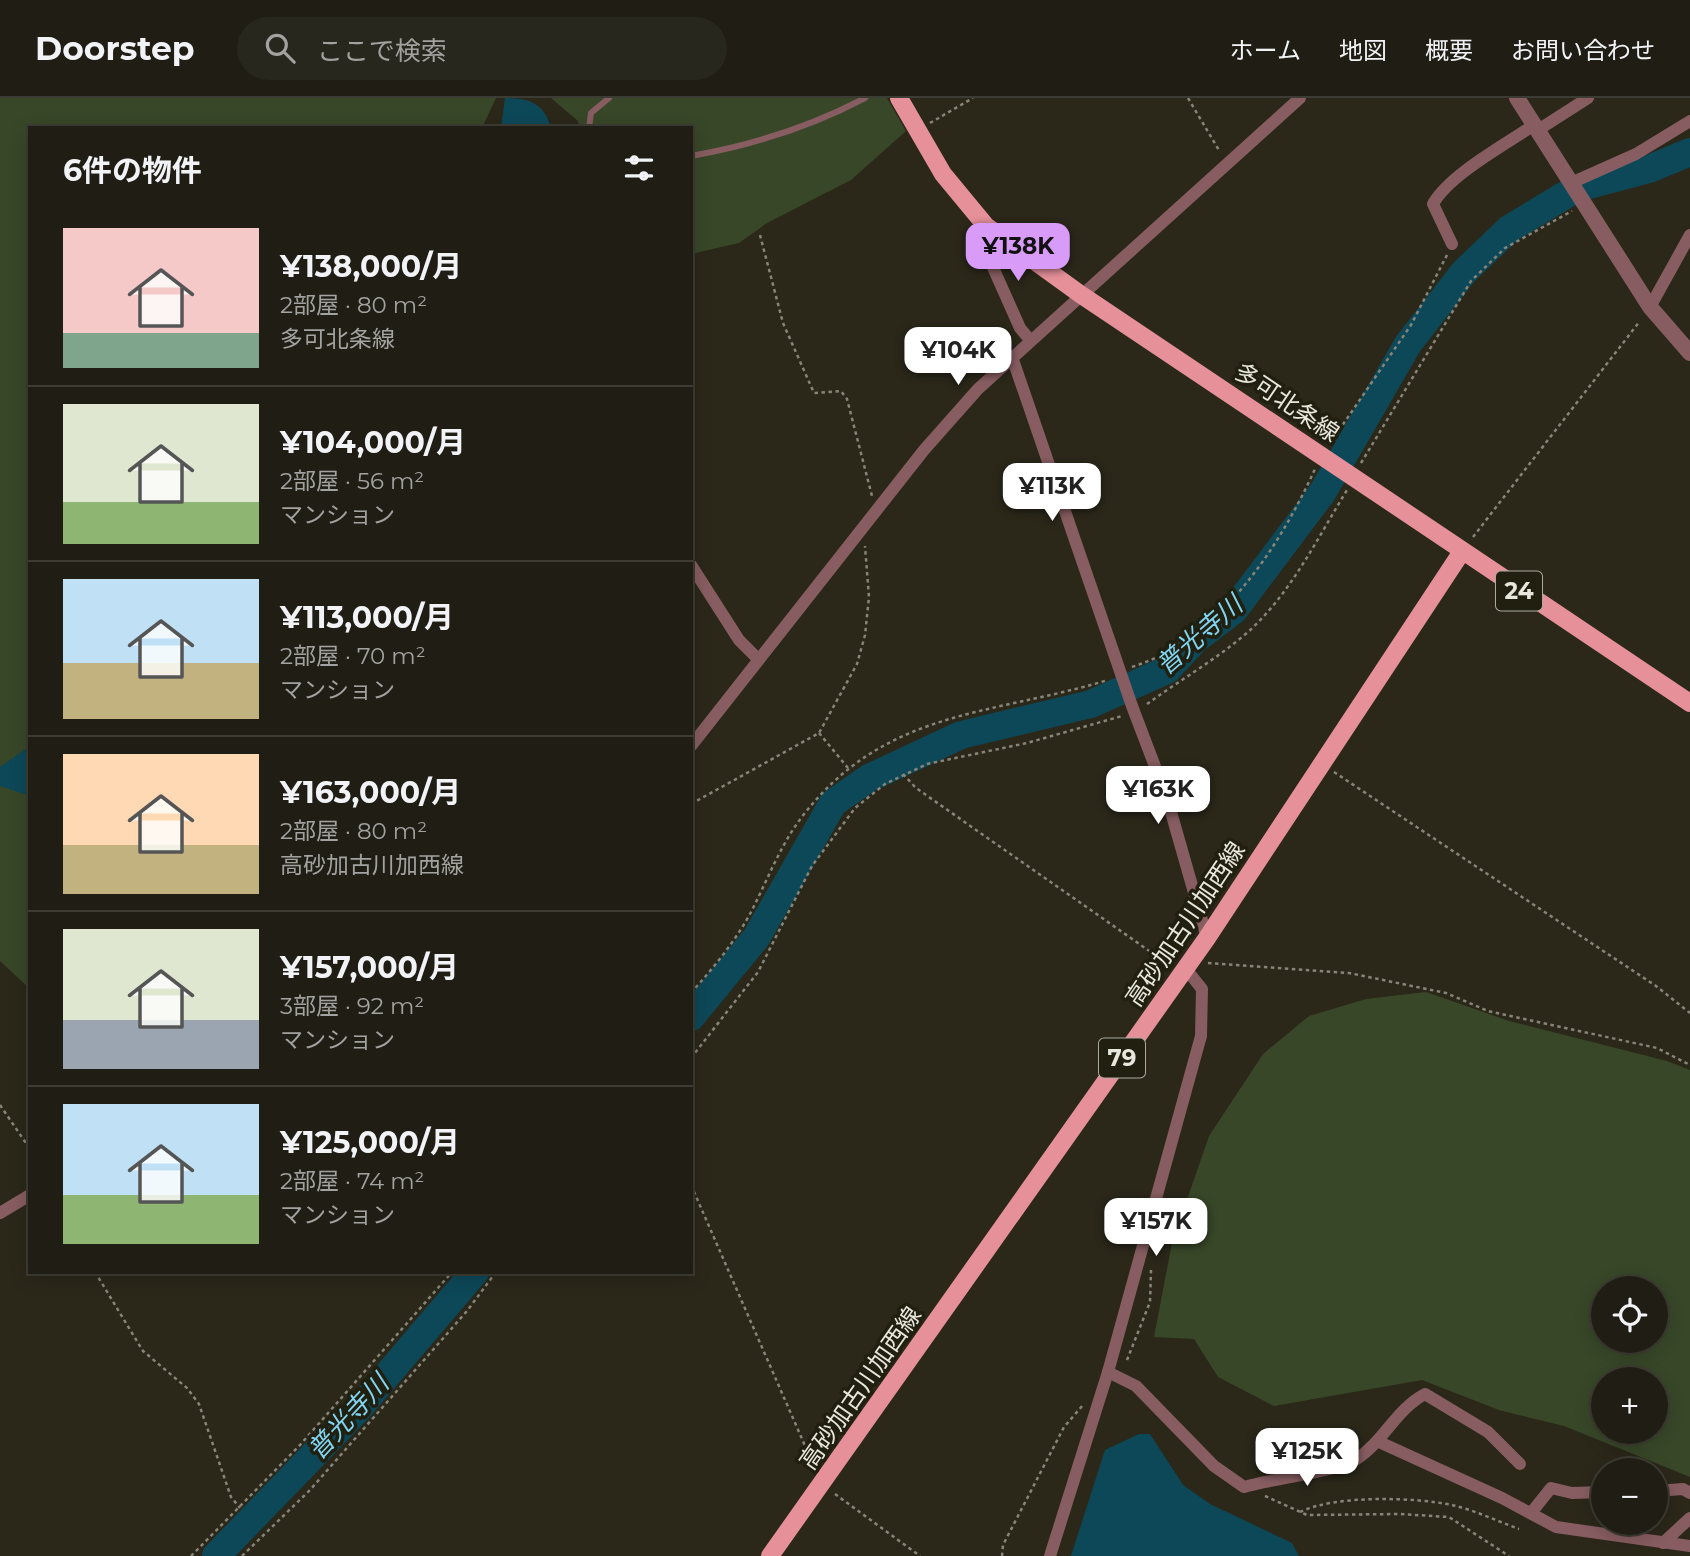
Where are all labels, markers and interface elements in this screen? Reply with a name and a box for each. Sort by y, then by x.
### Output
search box [237,17,727,80]
text: Doorstep [35,28,195,68]
icon: search [261,29,299,67]
text: ここで検索 [317,35,447,67]
text: ホーム [1230,36,1301,65]
text: 地図 [1339,36,1387,65]
text: 概要 [1425,36,1473,65]
text: お問い合わせ [1511,36,1655,65]
icon: filters [620,149,658,187]
text: 6件の物件 [63,152,202,189]
pin: ¥138K [969,223,1067,283]
text: ¥138K [982,232,1054,260]
text: ¥138,000/月 [280,248,462,285]
icon: home [119,256,203,340]
text: 2部屋 · 80 m² [280,291,427,319]
text: 多可北条線 [280,325,395,353]
pin: ¥104K [909,328,1007,387]
text: ¥104K [920,336,996,364]
street label: 多可北条線 [1229,356,1345,448]
text: ¥104,000/月 [280,424,466,461]
icon: home [119,432,203,516]
pin: ¥113K [1003,464,1101,523]
text: 2部屋 · 56 m² [280,467,424,495]
text: ¥113K [1019,472,1085,500]
text: マンション [280,501,395,529]
road number: 24 [1496,572,1542,610]
water label: 普光寺川 [1149,587,1251,681]
text: ¥113,000/月 [280,599,454,636]
icon: home [119,607,203,691]
text: 2部屋 · 70 m² [280,642,426,670]
text: マンション [280,676,395,704]
pin: ¥163K [1109,766,1207,826]
text: ¥163,000/月 [280,774,461,811]
text: ¥163K [1122,775,1194,803]
icon: home [119,782,203,866]
text: 2部屋 · 80 m² [280,817,427,845]
street label: 高砂加古川加西線 [1119,836,1251,1012]
text: 高砂加古川加西線 [280,851,464,879]
text: ¥157,000/月 [280,949,459,986]
icon: home [119,957,203,1041]
text: 3部屋 · 92 m² [280,992,424,1020]
text: マンション [280,1026,395,1054]
road number: 79 [1099,1038,1145,1077]
text: ¥125,000/月 [280,1124,460,1161]
icon: home [119,1132,203,1216]
text: 2部屋 · 74 m² [280,1167,425,1195]
pin: ¥157K [1107,1198,1205,1258]
text: マンション [280,1201,395,1229]
text: ¥157K [1120,1207,1192,1235]
map controls [1591,1276,1668,1535]
button: locate [1591,1276,1668,1353]
street label: 高砂加古川加西線 [793,1301,927,1475]
water label: 普光寺川 [301,1366,397,1466]
button: + [1591,1367,1668,1444]
pin: ¥125K [1258,1428,1356,1488]
text: ¥125K [1272,1437,1342,1465]
button: − [1591,1458,1668,1535]

